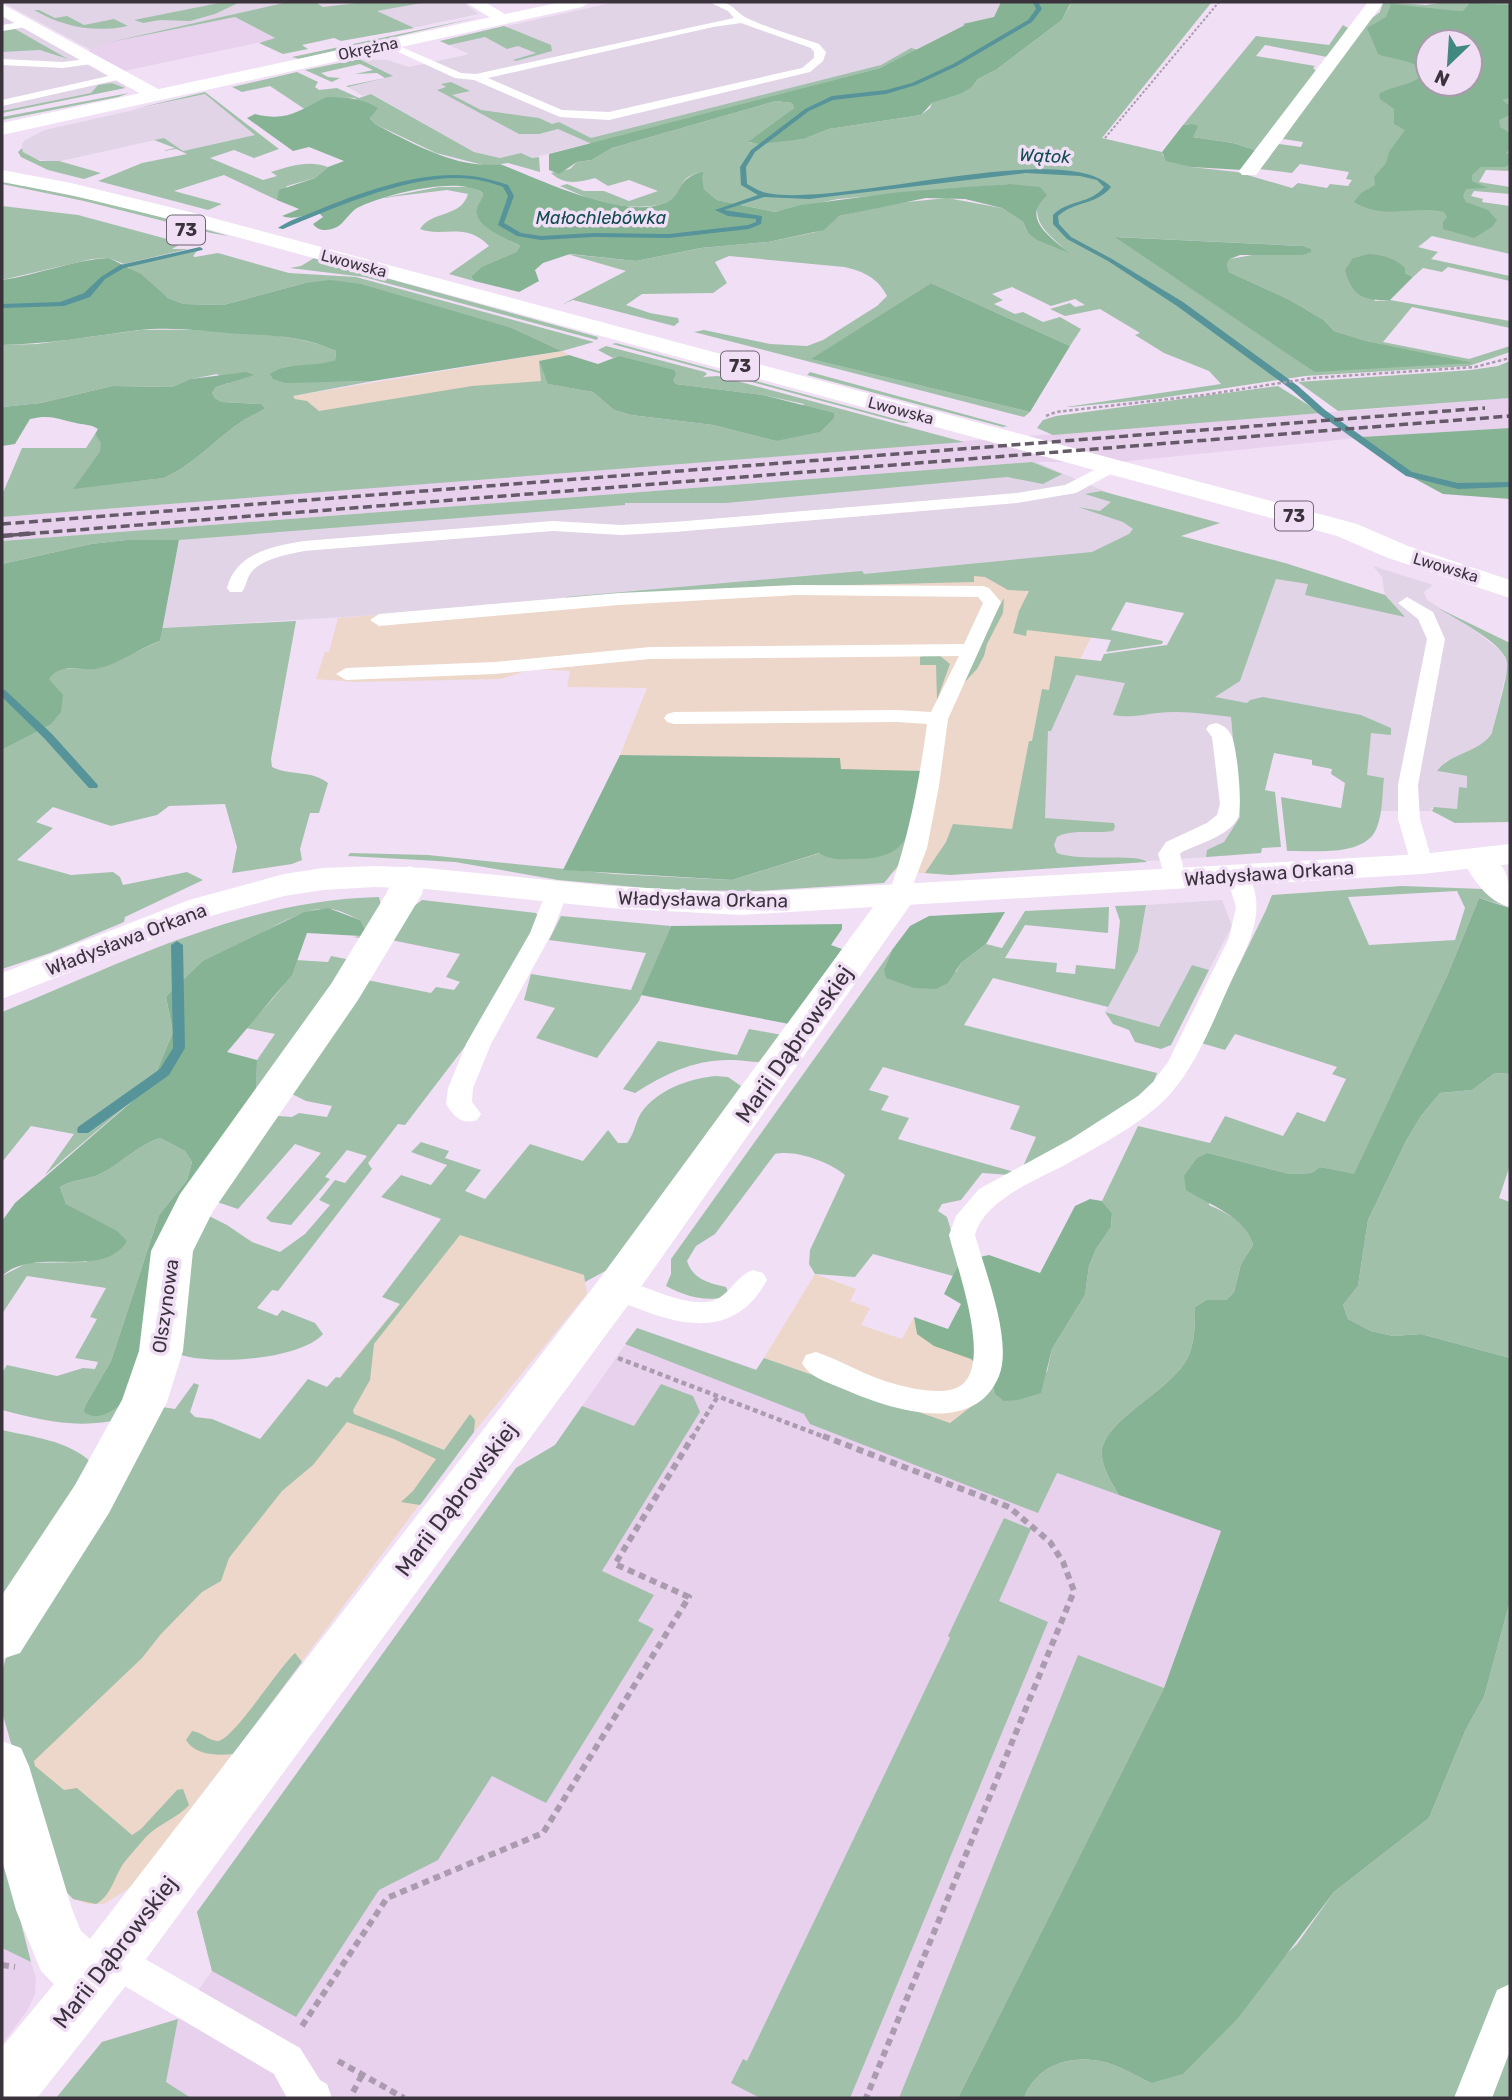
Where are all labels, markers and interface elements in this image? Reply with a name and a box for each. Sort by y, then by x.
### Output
north arrow [1414,28,1484,98]
street label: Okrężna [336,33,400,65]
text: N [1431,65,1453,91]
water label: Wątok [1019,144,1072,168]
water label: Małochlebówka [536,207,667,229]
road number: 73 [167,215,205,244]
street label: Lwowska [319,246,389,281]
road number: 73 [721,352,759,380]
street label: Lwowska [866,393,936,428]
road number: 73 [1275,502,1313,530]
street label: Lwowska [1411,549,1481,586]
street label: Władysława Orkana [1183,856,1355,891]
street label: Władysława Orkana [618,887,788,912]
street label: Władysława Orkana [43,898,210,981]
street label: Marii Dąbrowskiej [729,960,859,1128]
street label: Olszynowa [148,1257,183,1355]
street label: Marii Dąbrowskiej [389,1416,523,1582]
street label: Marii Dąbrowskiej [47,1870,183,2034]

